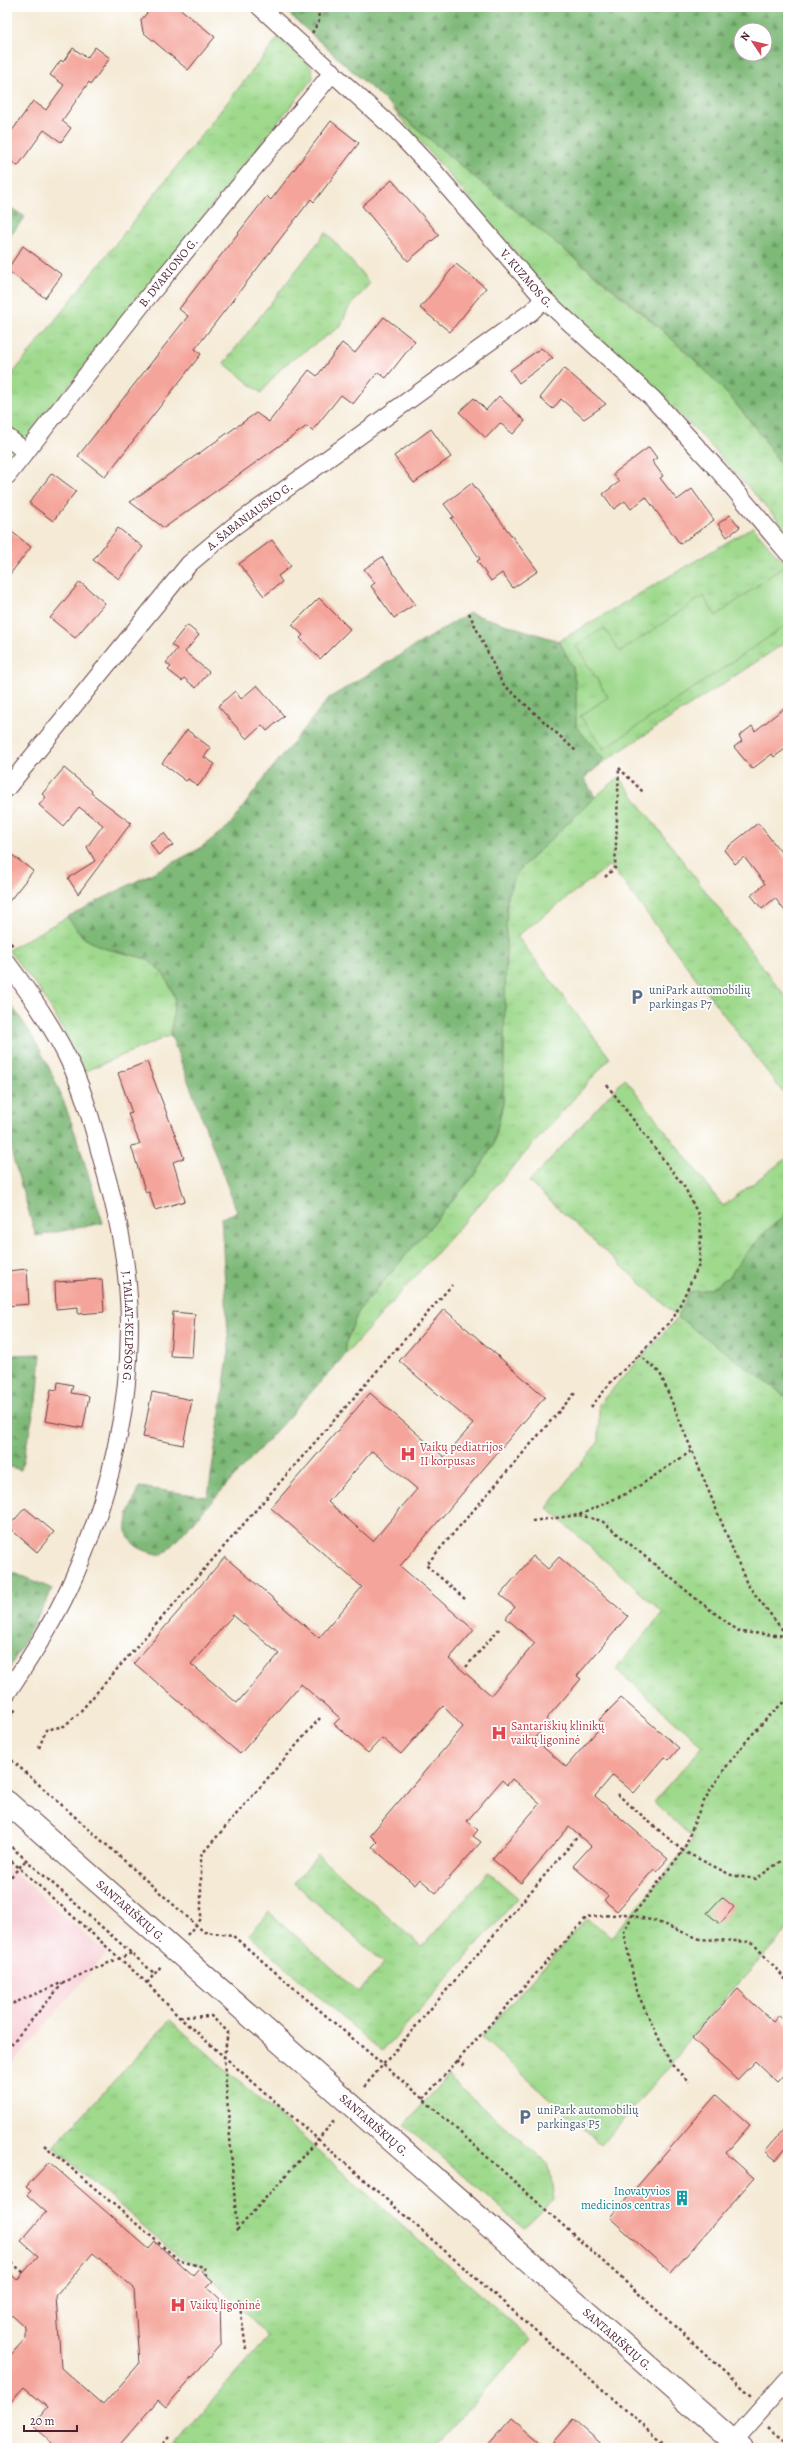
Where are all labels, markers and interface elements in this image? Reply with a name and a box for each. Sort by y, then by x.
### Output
north arrow [733,22,773,62]
text: N [737,29,754,44]
street label: B. DVARIONO G. [135,234,202,310]
street label: V. KUZMOS G. [496,245,557,311]
street label: A. ŠABANIAUSKO G. [202,478,296,555]
place label: uniPark automobilių parkingas P7 [649,982,751,1012]
parking icon: uniPark automobilių parkingas P7 [628,988,646,1006]
street label: J. TALLAT-KELPŠOS G. [118,1270,137,1385]
place label: Vaikų pediatrijos II korpusas [419,1439,503,1469]
hospital icon: Vaikų pediatrijos II korpusas [399,1445,417,1463]
place label: Santariškių klinikų vaikų ligoninė [510,1718,605,1748]
hospital icon: Santariškių klinikų vaikų ligoninė [490,1724,508,1742]
street label: SANTARIŠKIŲ G. [93,1876,169,1946]
street label: SANTARIŠKIŲ G. [336,2090,412,2160]
place label: uniPark automobilių parkingas P5 [537,2102,639,2132]
parking icon: uniPark automobilių parkingas P5 [516,2108,534,2126]
place label: Inovatyvios medicinos centras [581,2183,670,2213]
building icon: Inovatyvios medicinos centras [673,2189,691,2207]
hospital icon: Vaikų ligoninė [169,2296,187,2314]
place label: Vaikų ligoninė [189,2297,260,2313]
street label: SANTARIŠKIŲ G. [579,2304,655,2374]
scale bar [24,2407,77,2433]
text: 20 m [30,2413,54,2429]

